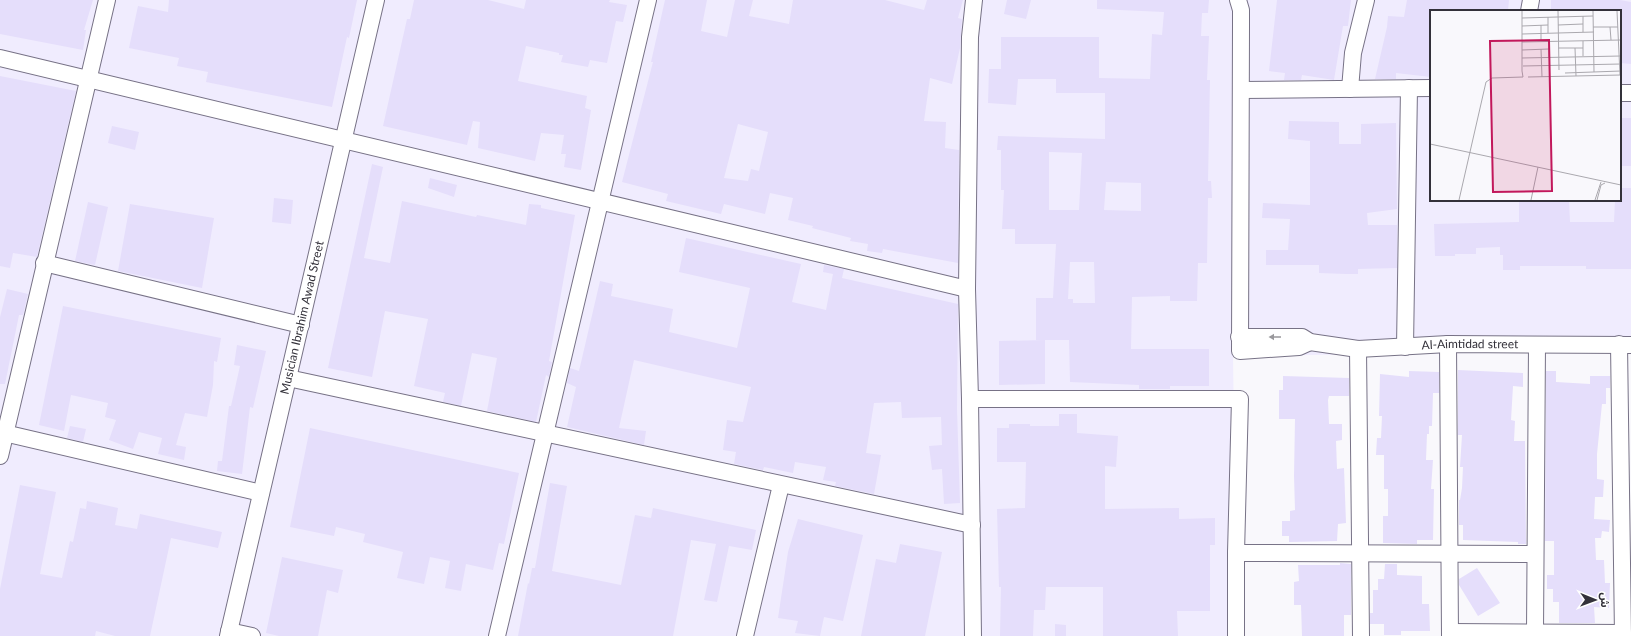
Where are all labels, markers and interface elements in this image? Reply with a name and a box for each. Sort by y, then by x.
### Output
inset map [1430,10,1621,201]
street label: Musician Ibrahim Awad Street [277,238,327,396]
one-way arrow [1268,334,1281,340]
street label: Al-Aimtidad street [1421,336,1519,352]
north arrow [1575,580,1615,620]
text: ش [1598,593,1612,608]

